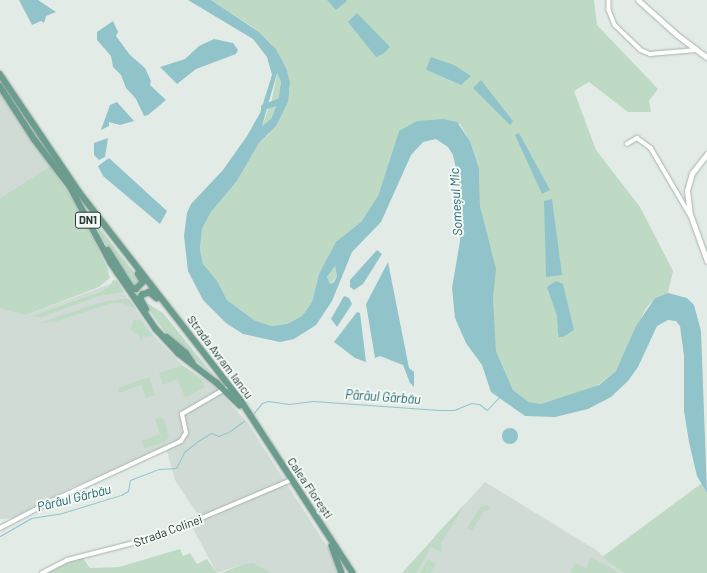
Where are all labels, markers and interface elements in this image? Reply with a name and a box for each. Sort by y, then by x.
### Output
water label: Someșul Mic [446,168,466,236]
road number: DN1 [74,211,102,229]
street label: Strada Avram Iancu [184,312,256,402]
water label: Pârâul Gârbău [345,387,421,407]
street label: Calea Florești [284,455,336,521]
water label: Pârâul Gârbău [35,481,113,515]
street label: Strada Colinei [132,512,204,550]

